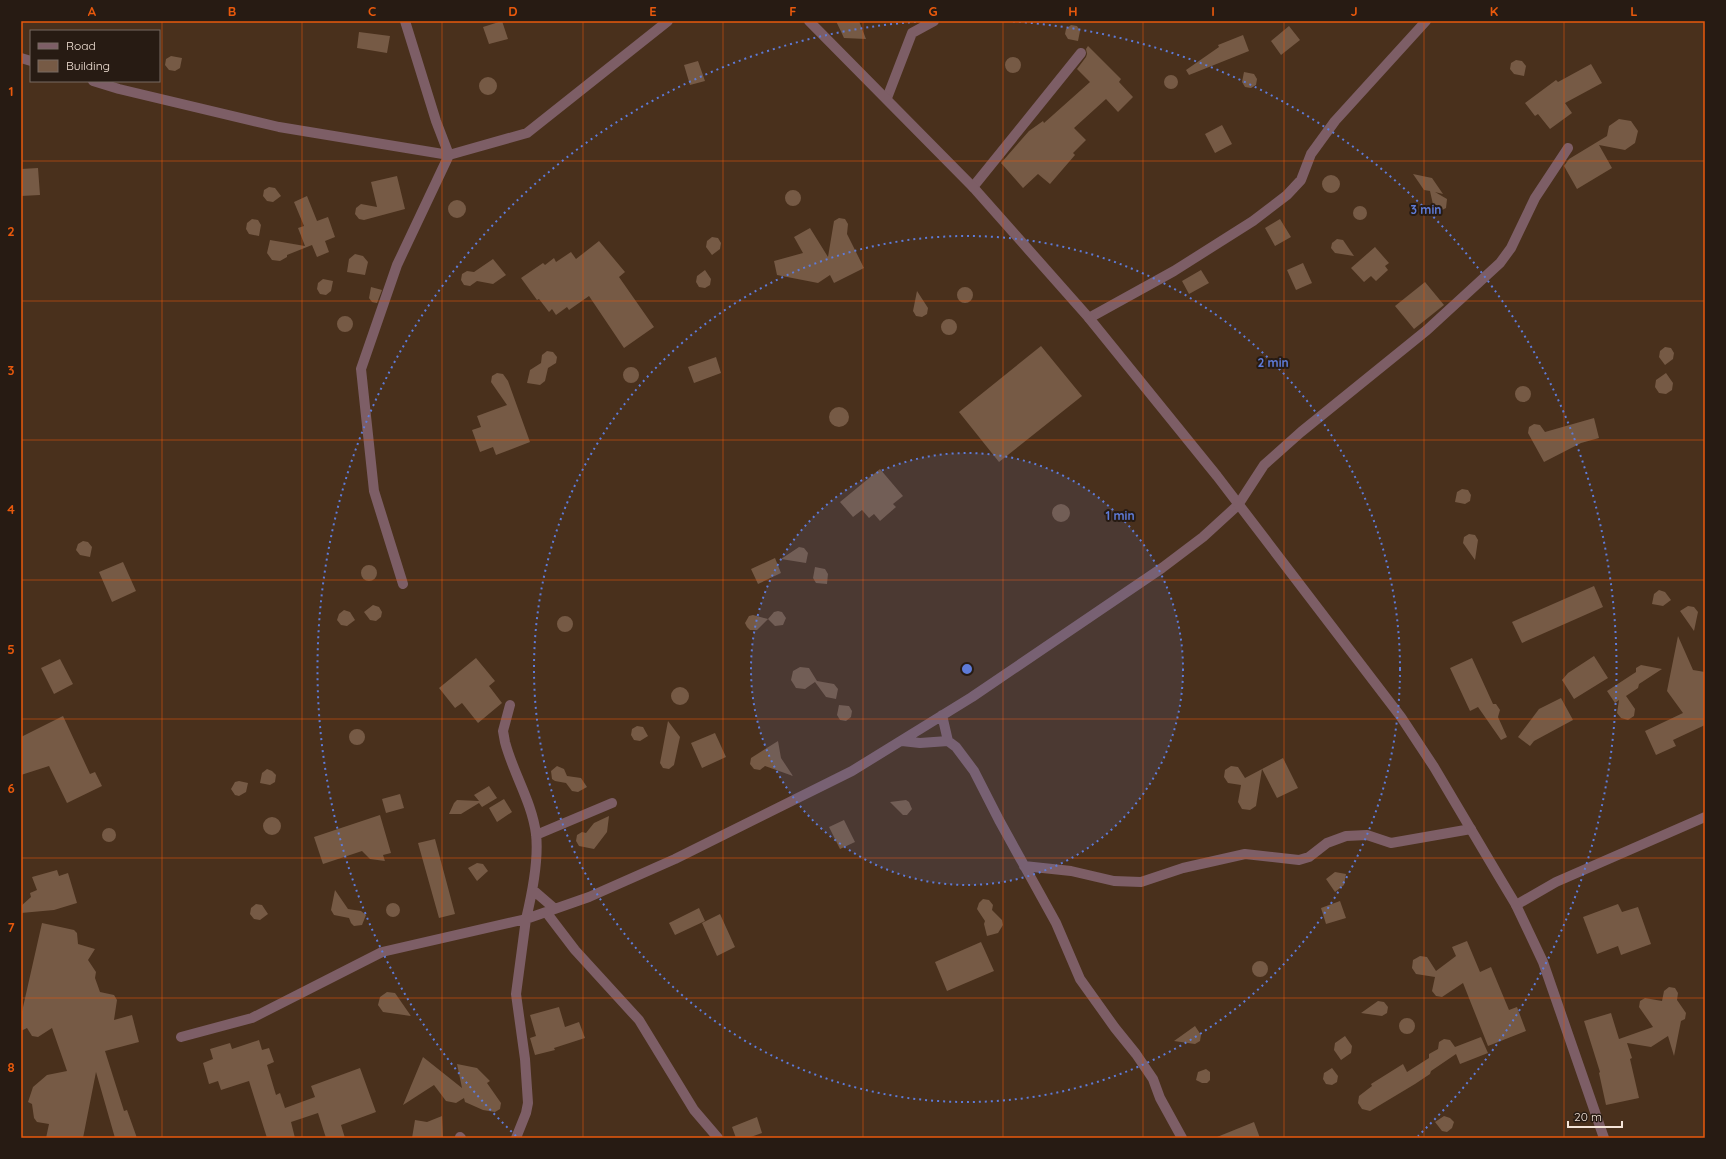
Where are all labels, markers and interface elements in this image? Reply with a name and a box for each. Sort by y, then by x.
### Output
text: A [88,3,97,19]
text: B [228,3,236,19]
text: C [368,3,376,19]
text: D [508,3,518,19]
text: E [649,3,657,19]
text: F [789,3,797,19]
text: G [928,3,938,19]
text: H [1068,3,1078,19]
text: I [1211,3,1215,19]
text: J [1350,3,1358,19]
text: K [1490,3,1499,19]
text: L [1630,3,1638,19]
legend [30,30,160,82]
text: Road [66,38,96,53]
text: Building [66,58,110,73]
text: 1 [8,83,14,99]
text: 3 min [1411,202,1441,217]
text: 2 [7,223,15,239]
text: 2 min [1257,355,1289,370]
text: 3 [8,362,15,378]
text: 4 [7,501,15,517]
text: 1 min [1105,508,1135,523]
text: 5 [7,641,15,657]
centre of rings [960,662,974,676]
text: 6 [7,780,15,796]
text: 7 [7,919,15,935]
text: 8 [7,1059,15,1075]
scale bar [1568,1103,1622,1129]
text: 20 m [1574,1109,1602,1124]

